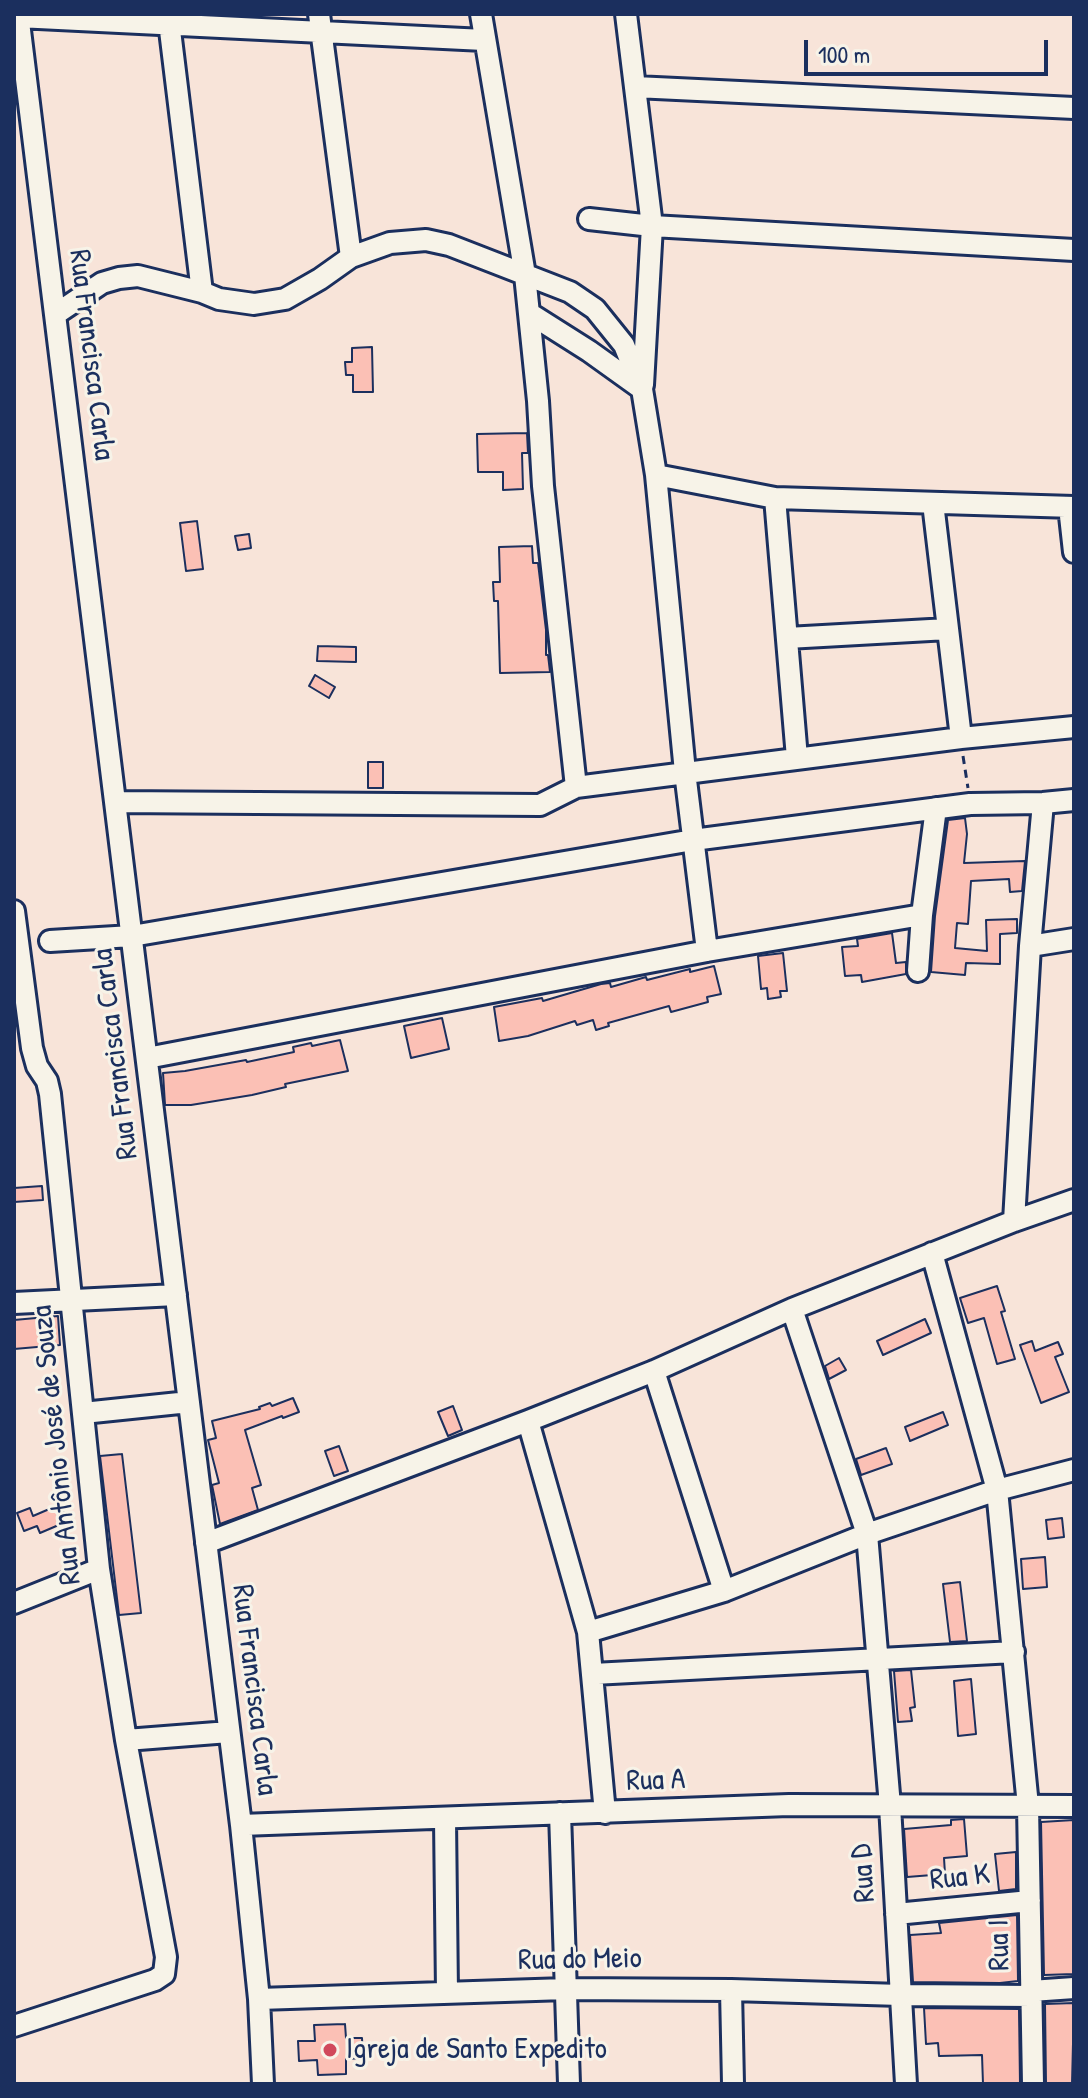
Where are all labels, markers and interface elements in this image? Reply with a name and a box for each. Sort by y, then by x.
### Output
scale bar [808,24,1052,74]
text: 100 m [818,38,870,70]
street label: Rua Francisca Carla [60,248,122,462]
street label: Rua Francisca Carla [85,947,147,1161]
street label: Rua Antônio José de Souza [24,1304,90,1586]
street label: Rua Francisca Carla [223,1583,285,1797]
street label: Rua A [626,1762,686,1800]
street label: Rua D [844,1843,884,1903]
street label: Rua K [928,1857,992,1899]
street label: Rua I [982,1919,1018,1971]
street label: Rua do Meio [518,1941,642,1979]
place label: Igreja de Santo Expedito [346,2032,607,2068]
marker: Igreja de Santo Expedito [321,2041,339,2059]

